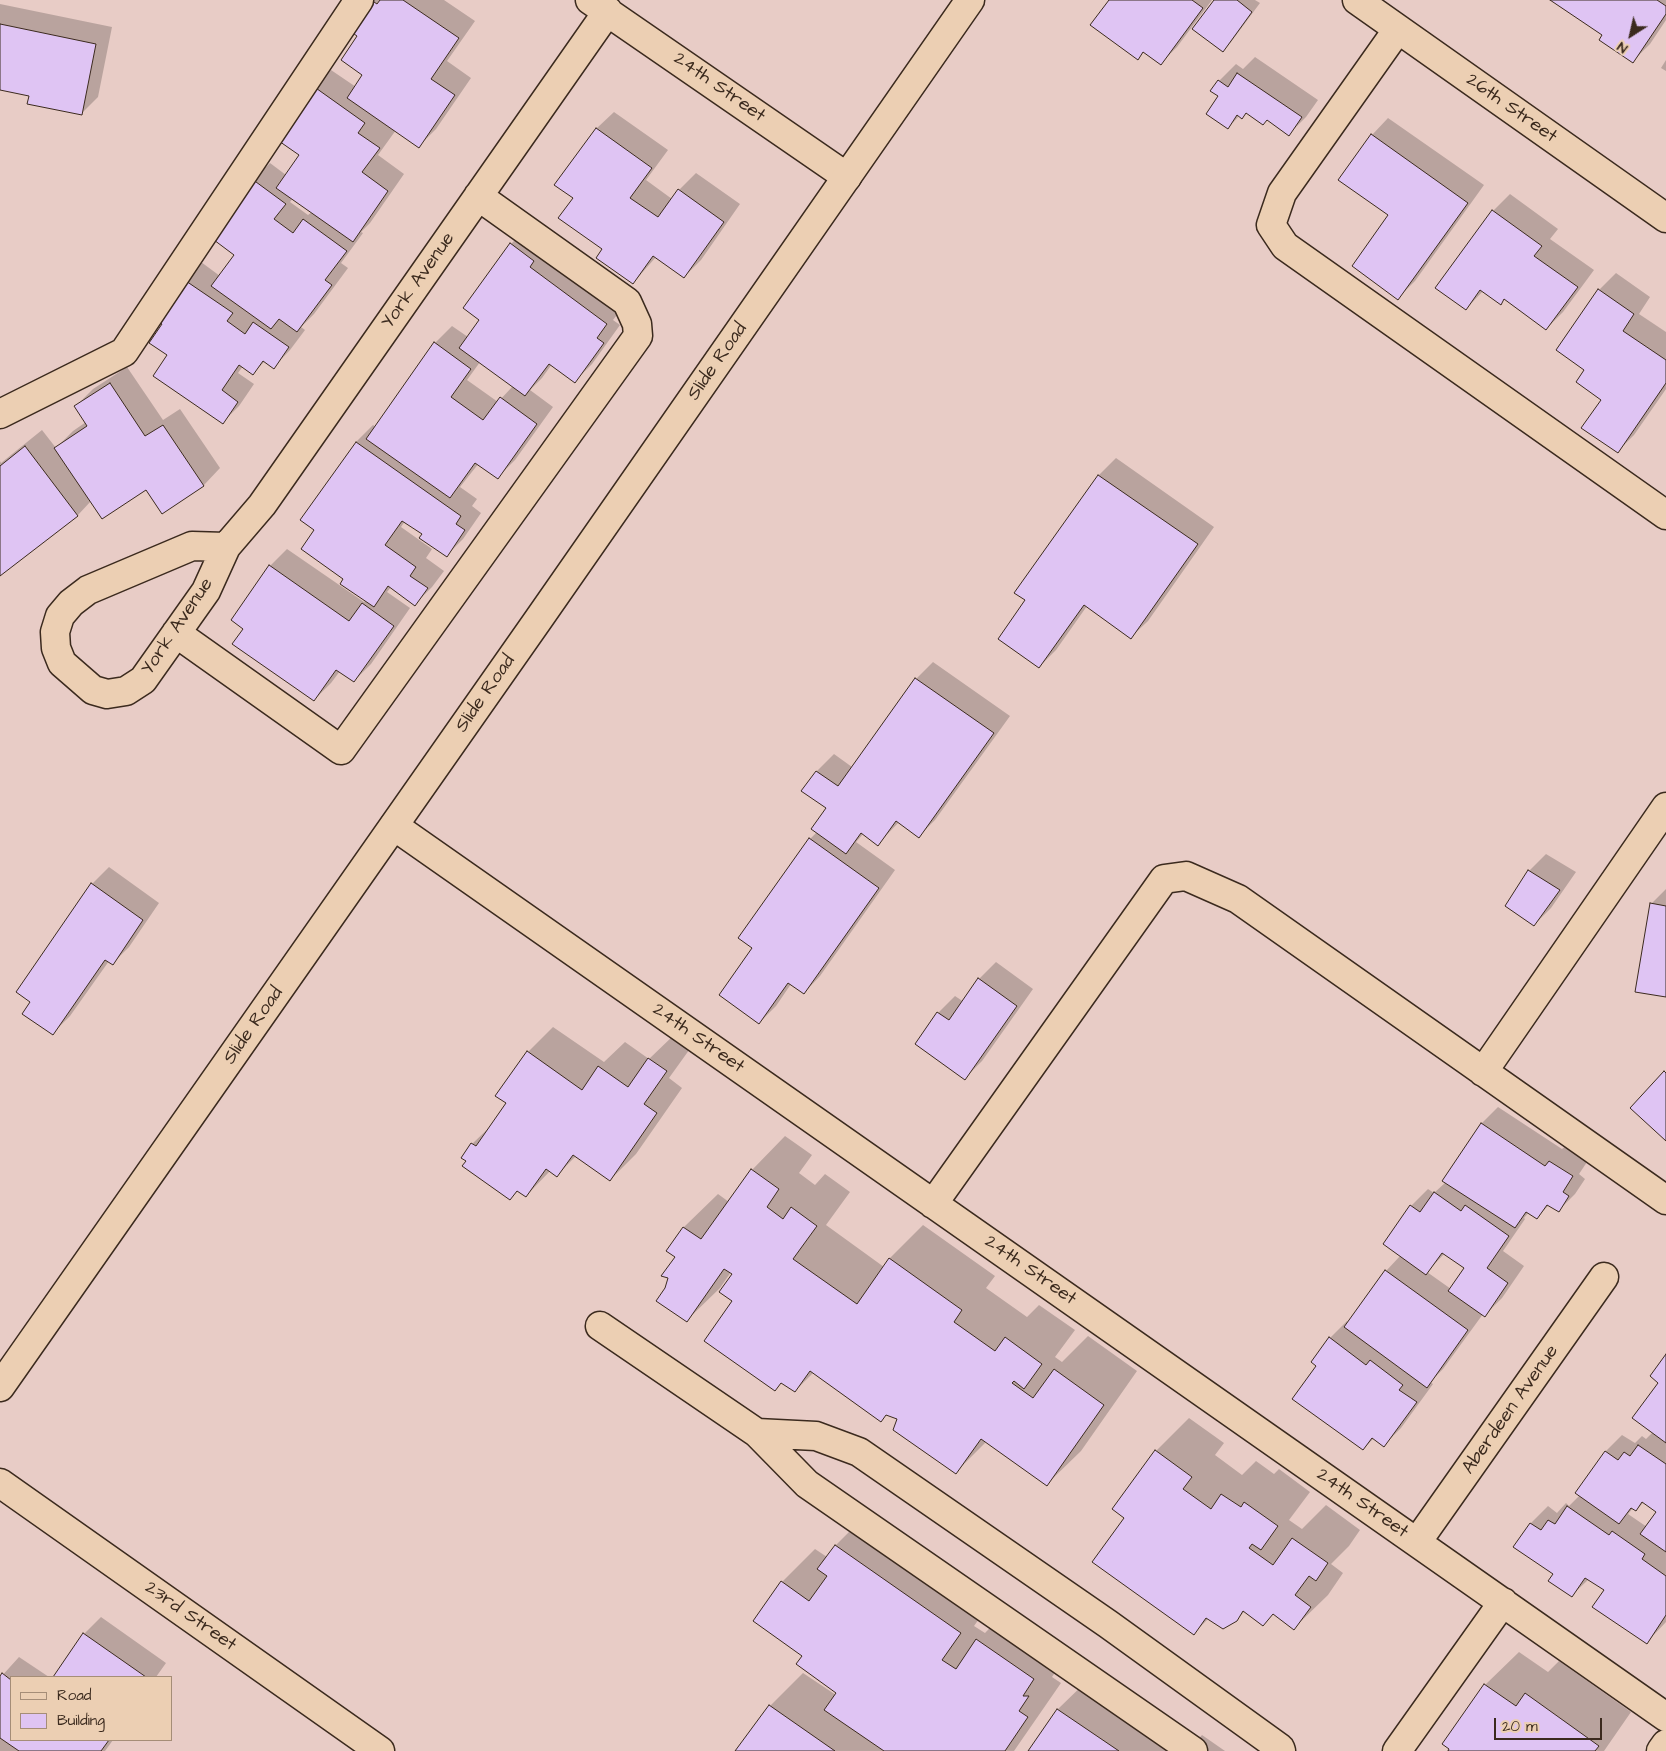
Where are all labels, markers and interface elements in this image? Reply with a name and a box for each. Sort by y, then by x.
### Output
north arrow [1606,10,1656,60]
text: N [1613,37,1632,58]
street label: 24th Street [669,48,769,128]
street label: 26th Street [1461,69,1561,149]
street label: York Avenue [377,228,461,334]
street label: Slide Road [683,319,753,405]
street label: York Avenue [137,574,219,680]
street label: Slide Road [451,651,521,737]
street label: Slide Road [219,983,289,1069]
street label: 24th Street [648,999,748,1079]
street label: 24th Street [980,1231,1080,1311]
street label: Aberdeen Avenue [1458,1341,1564,1479]
street label: 24th Street [1312,1464,1412,1544]
street label: 23rd Street [140,1577,240,1657]
legend [10,1676,172,1741]
text: Road [57,1685,91,1706]
scale bar [1496,1708,1604,1740]
text: Building [57,1710,105,1731]
text: 20 m [1502,1716,1538,1737]

